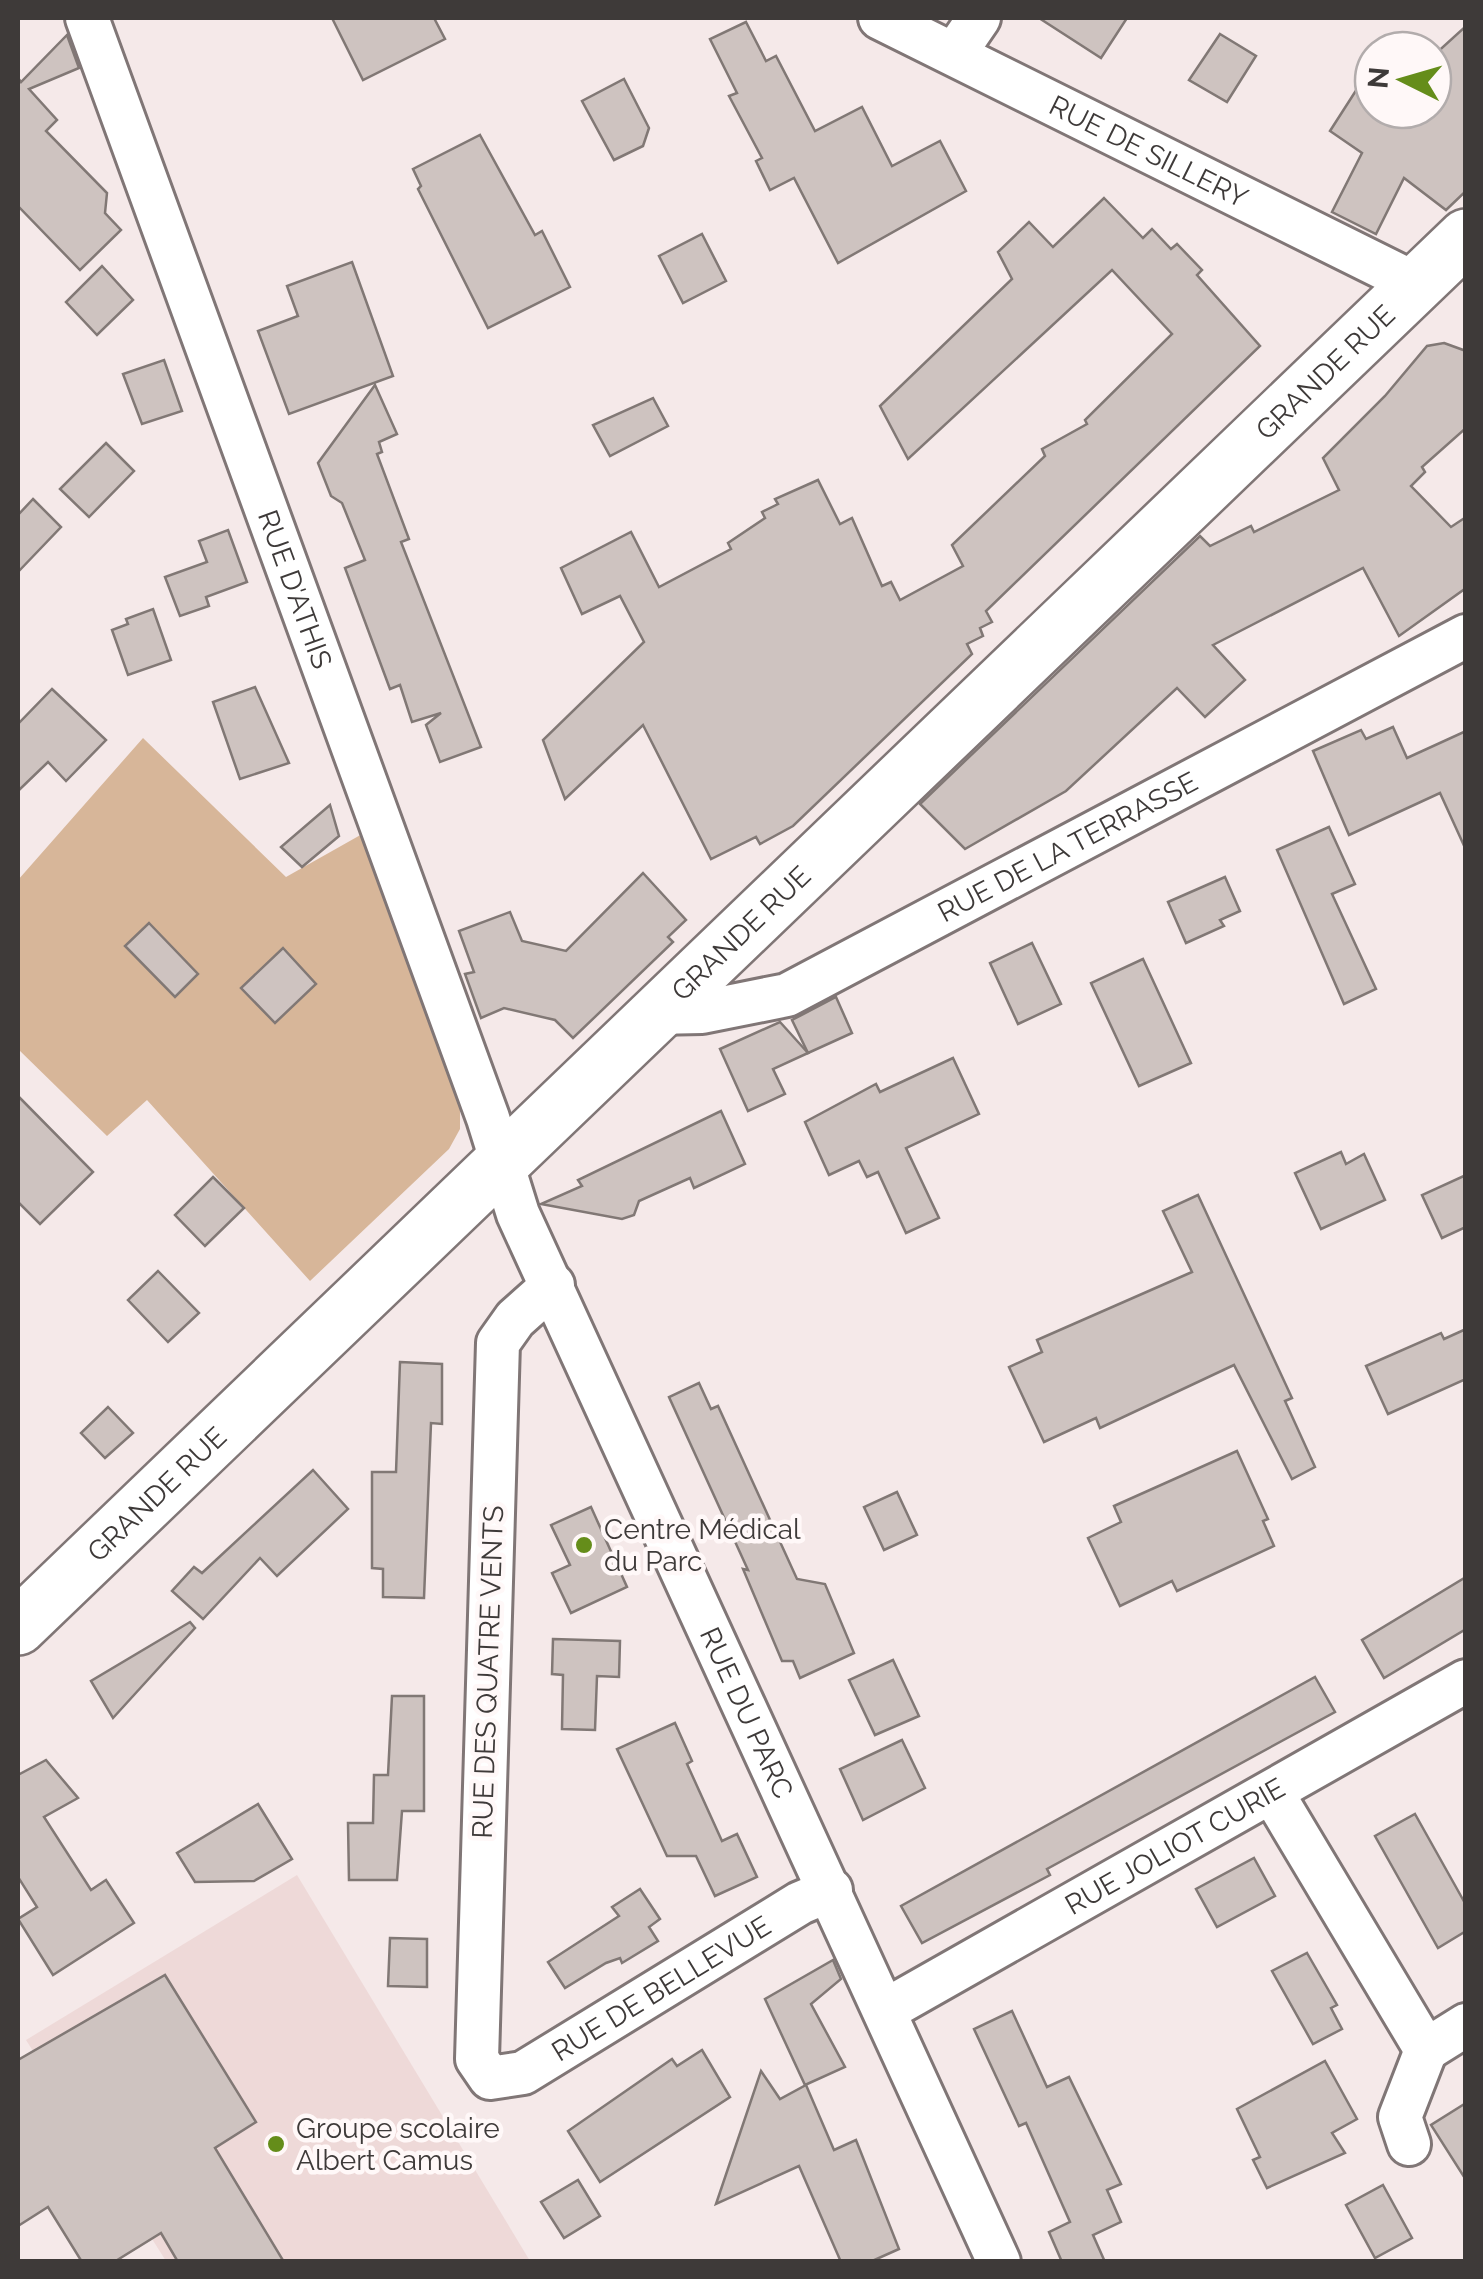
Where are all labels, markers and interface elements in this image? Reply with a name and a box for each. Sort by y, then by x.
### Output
north arrow [1353,30,1453,130]
text: N [1361,66,1396,90]
street label: RUE DE SILLERY [1044,88,1253,214]
street label: GRANDE RUE [1249,298,1401,446]
street label: RUE D'ATHIS [251,506,339,673]
street label: RUE DE LA TERRASSE [932,765,1203,929]
street label: GRANDE RUE [665,859,817,1007]
street label: GRANDE RUE [80,1420,233,1568]
street label: RUE DES QUATRE VENTS [466,1505,510,1839]
place label: Centre Médical du Parc [604,1513,801,1578]
marker: Centre Médical du Parc [573,1534,595,1556]
street label: RUE DU PARC [693,1622,800,1803]
street label: RUE JOLIOT CURIE [1059,1771,1290,1921]
street label: RUE DE BELLEVUE [546,1909,776,2068]
place label: Groupe scolaire Albert Camus [296,2112,500,2177]
marker: Groupe scolaire Albert Camus [265,2133,287,2155]

